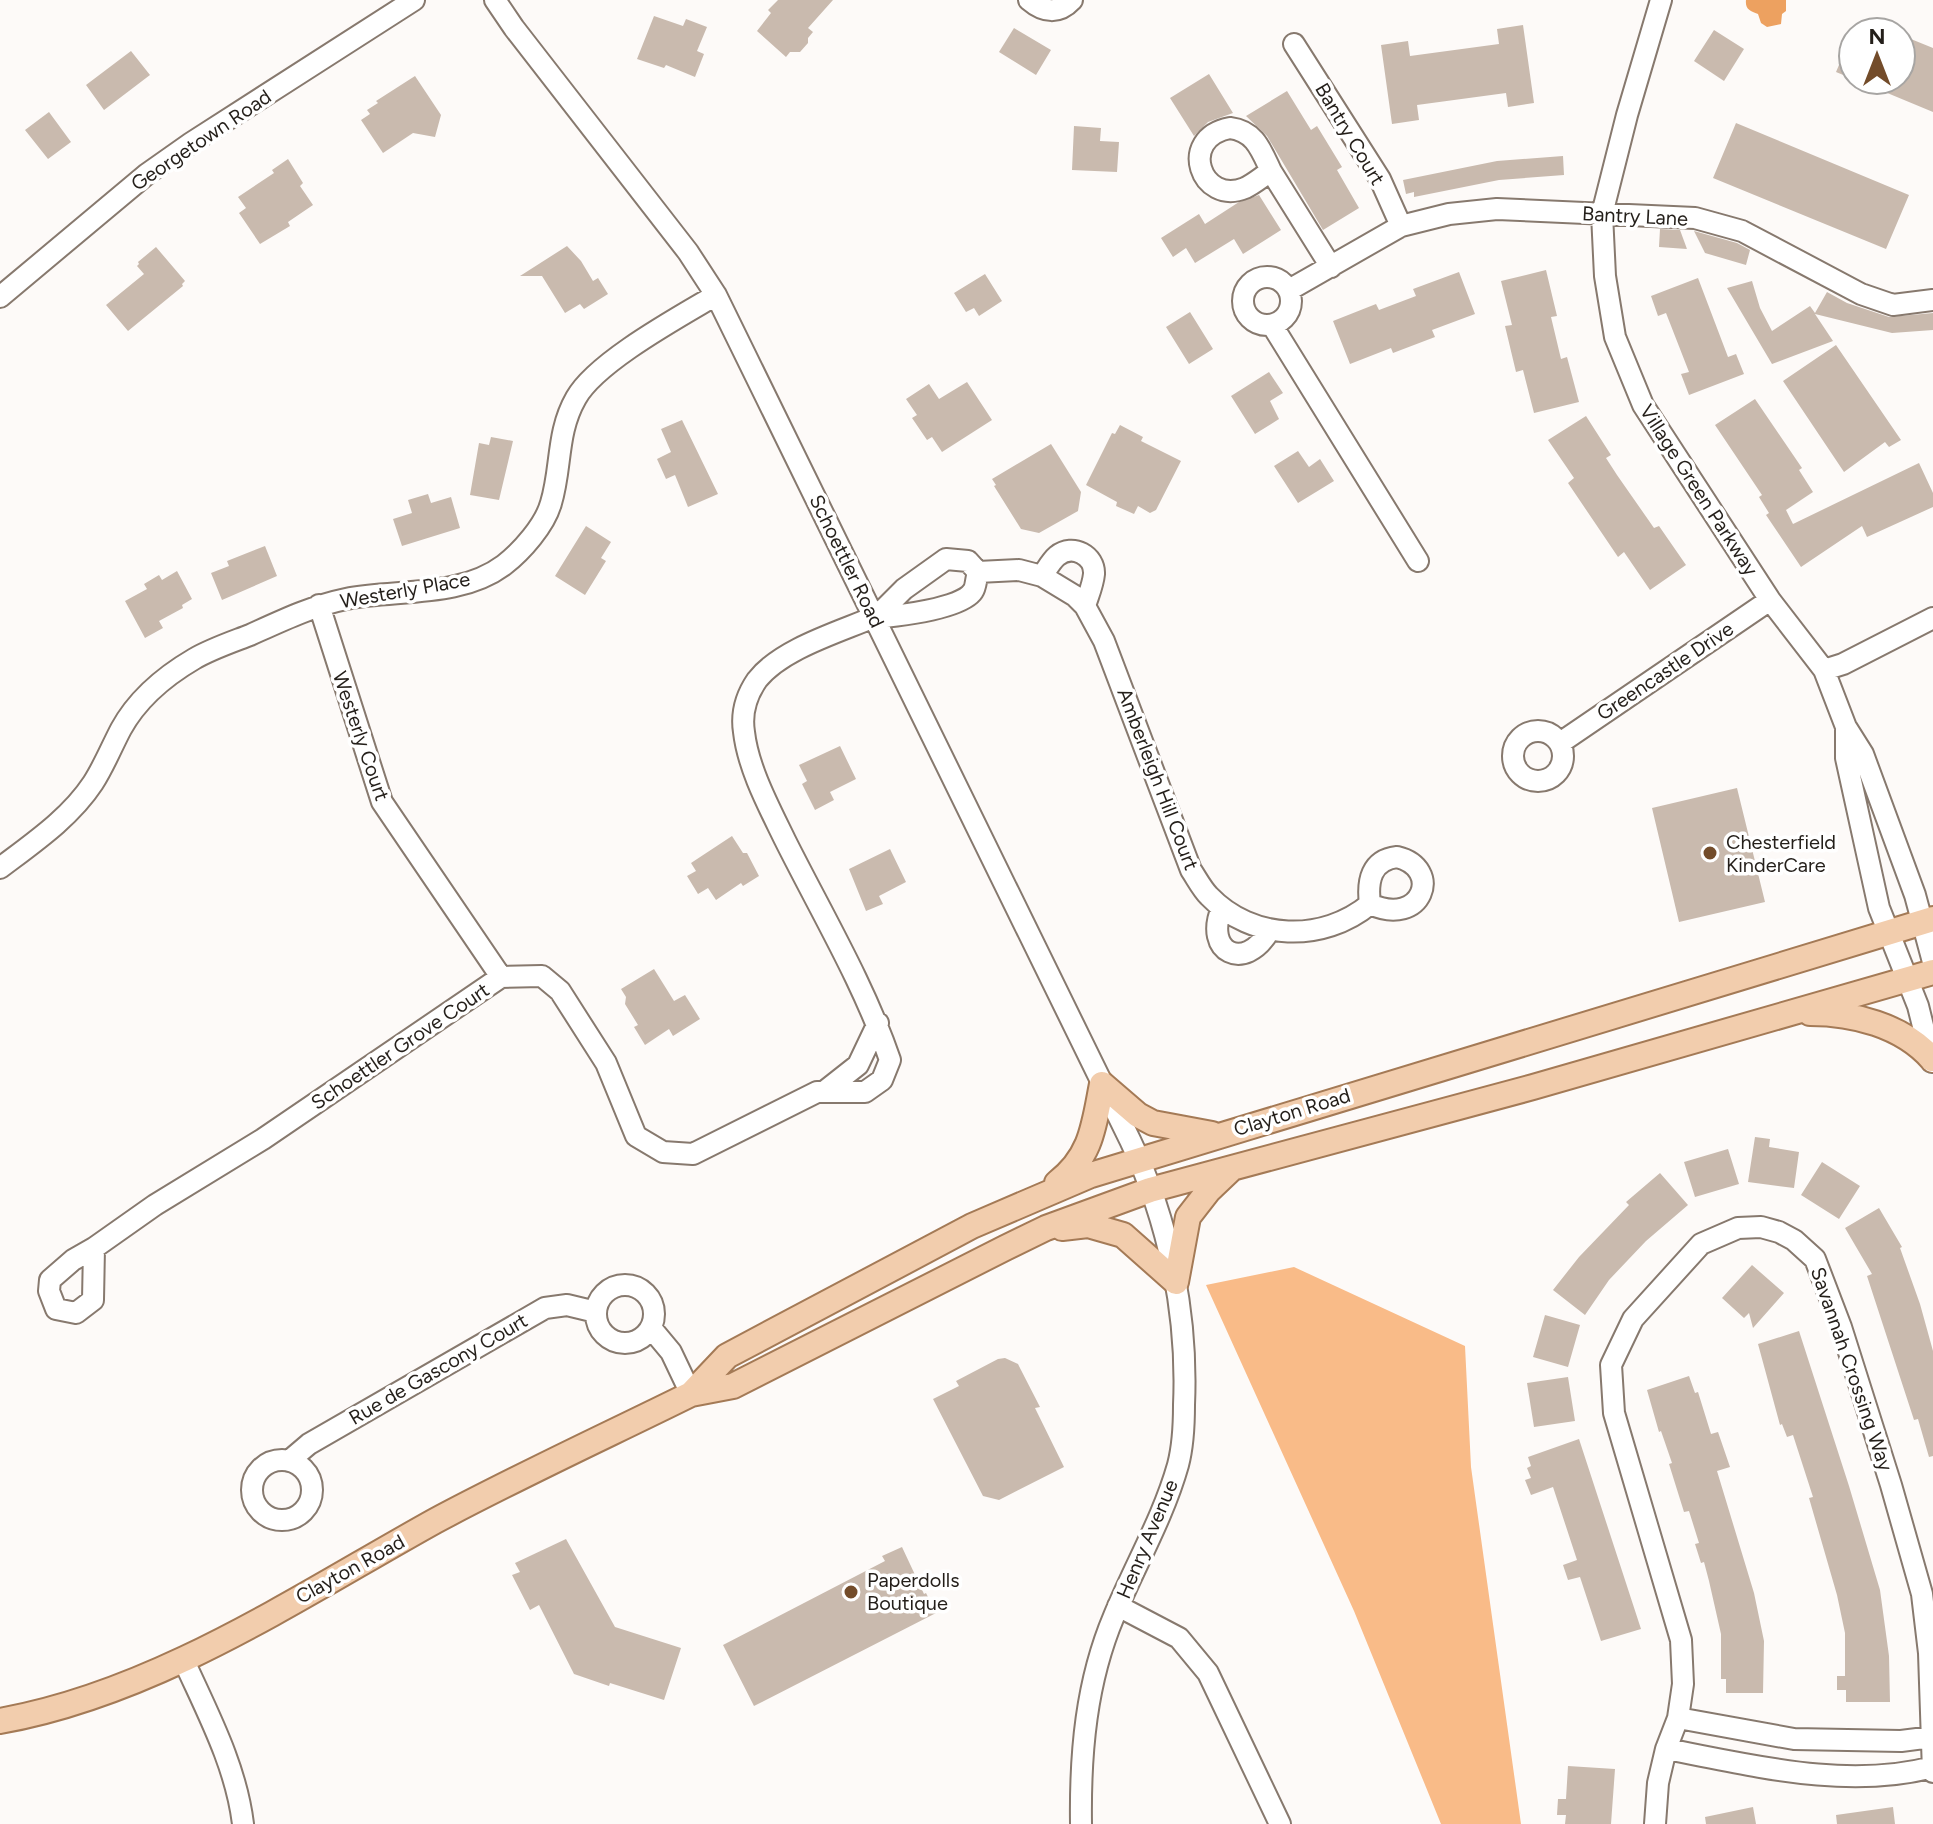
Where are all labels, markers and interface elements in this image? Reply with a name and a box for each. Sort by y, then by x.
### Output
north arrow [1837,16,1917,96]
text: N [1868,23,1886,50]
street label: Bantry Court [1310,79,1390,189]
street label: Georgetown Road [126,84,276,196]
street label: Bantry Lane [1581,201,1689,231]
street label: Village Green Parkway [1635,400,1764,580]
street label: Schoettler Road [804,491,890,631]
street label: Westerly Place [338,567,472,613]
street label: Greencastle Drive [1592,616,1738,726]
street label: Westerly Court [328,668,394,804]
street label: Amberleigh Hill Court [1112,685,1204,873]
place label: Chesterfield KinderCare [1726,830,1836,877]
marker: Chesterfield KinderCare [1701,844,1719,862]
street label: Schoettler Grove Court [306,977,494,1115]
street label: Clayton Road [1231,1083,1353,1141]
street label: Savannah Crossing Way [1806,1264,1898,1475]
street label: Rue de Gascony Court [344,1308,532,1430]
street label: Henry Avenue [1111,1476,1183,1602]
street label: Clayton Road [291,1529,409,1609]
place label: Paperdolls Boutique [867,1568,960,1615]
marker: Paperdolls Boutique [842,1583,860,1601]

